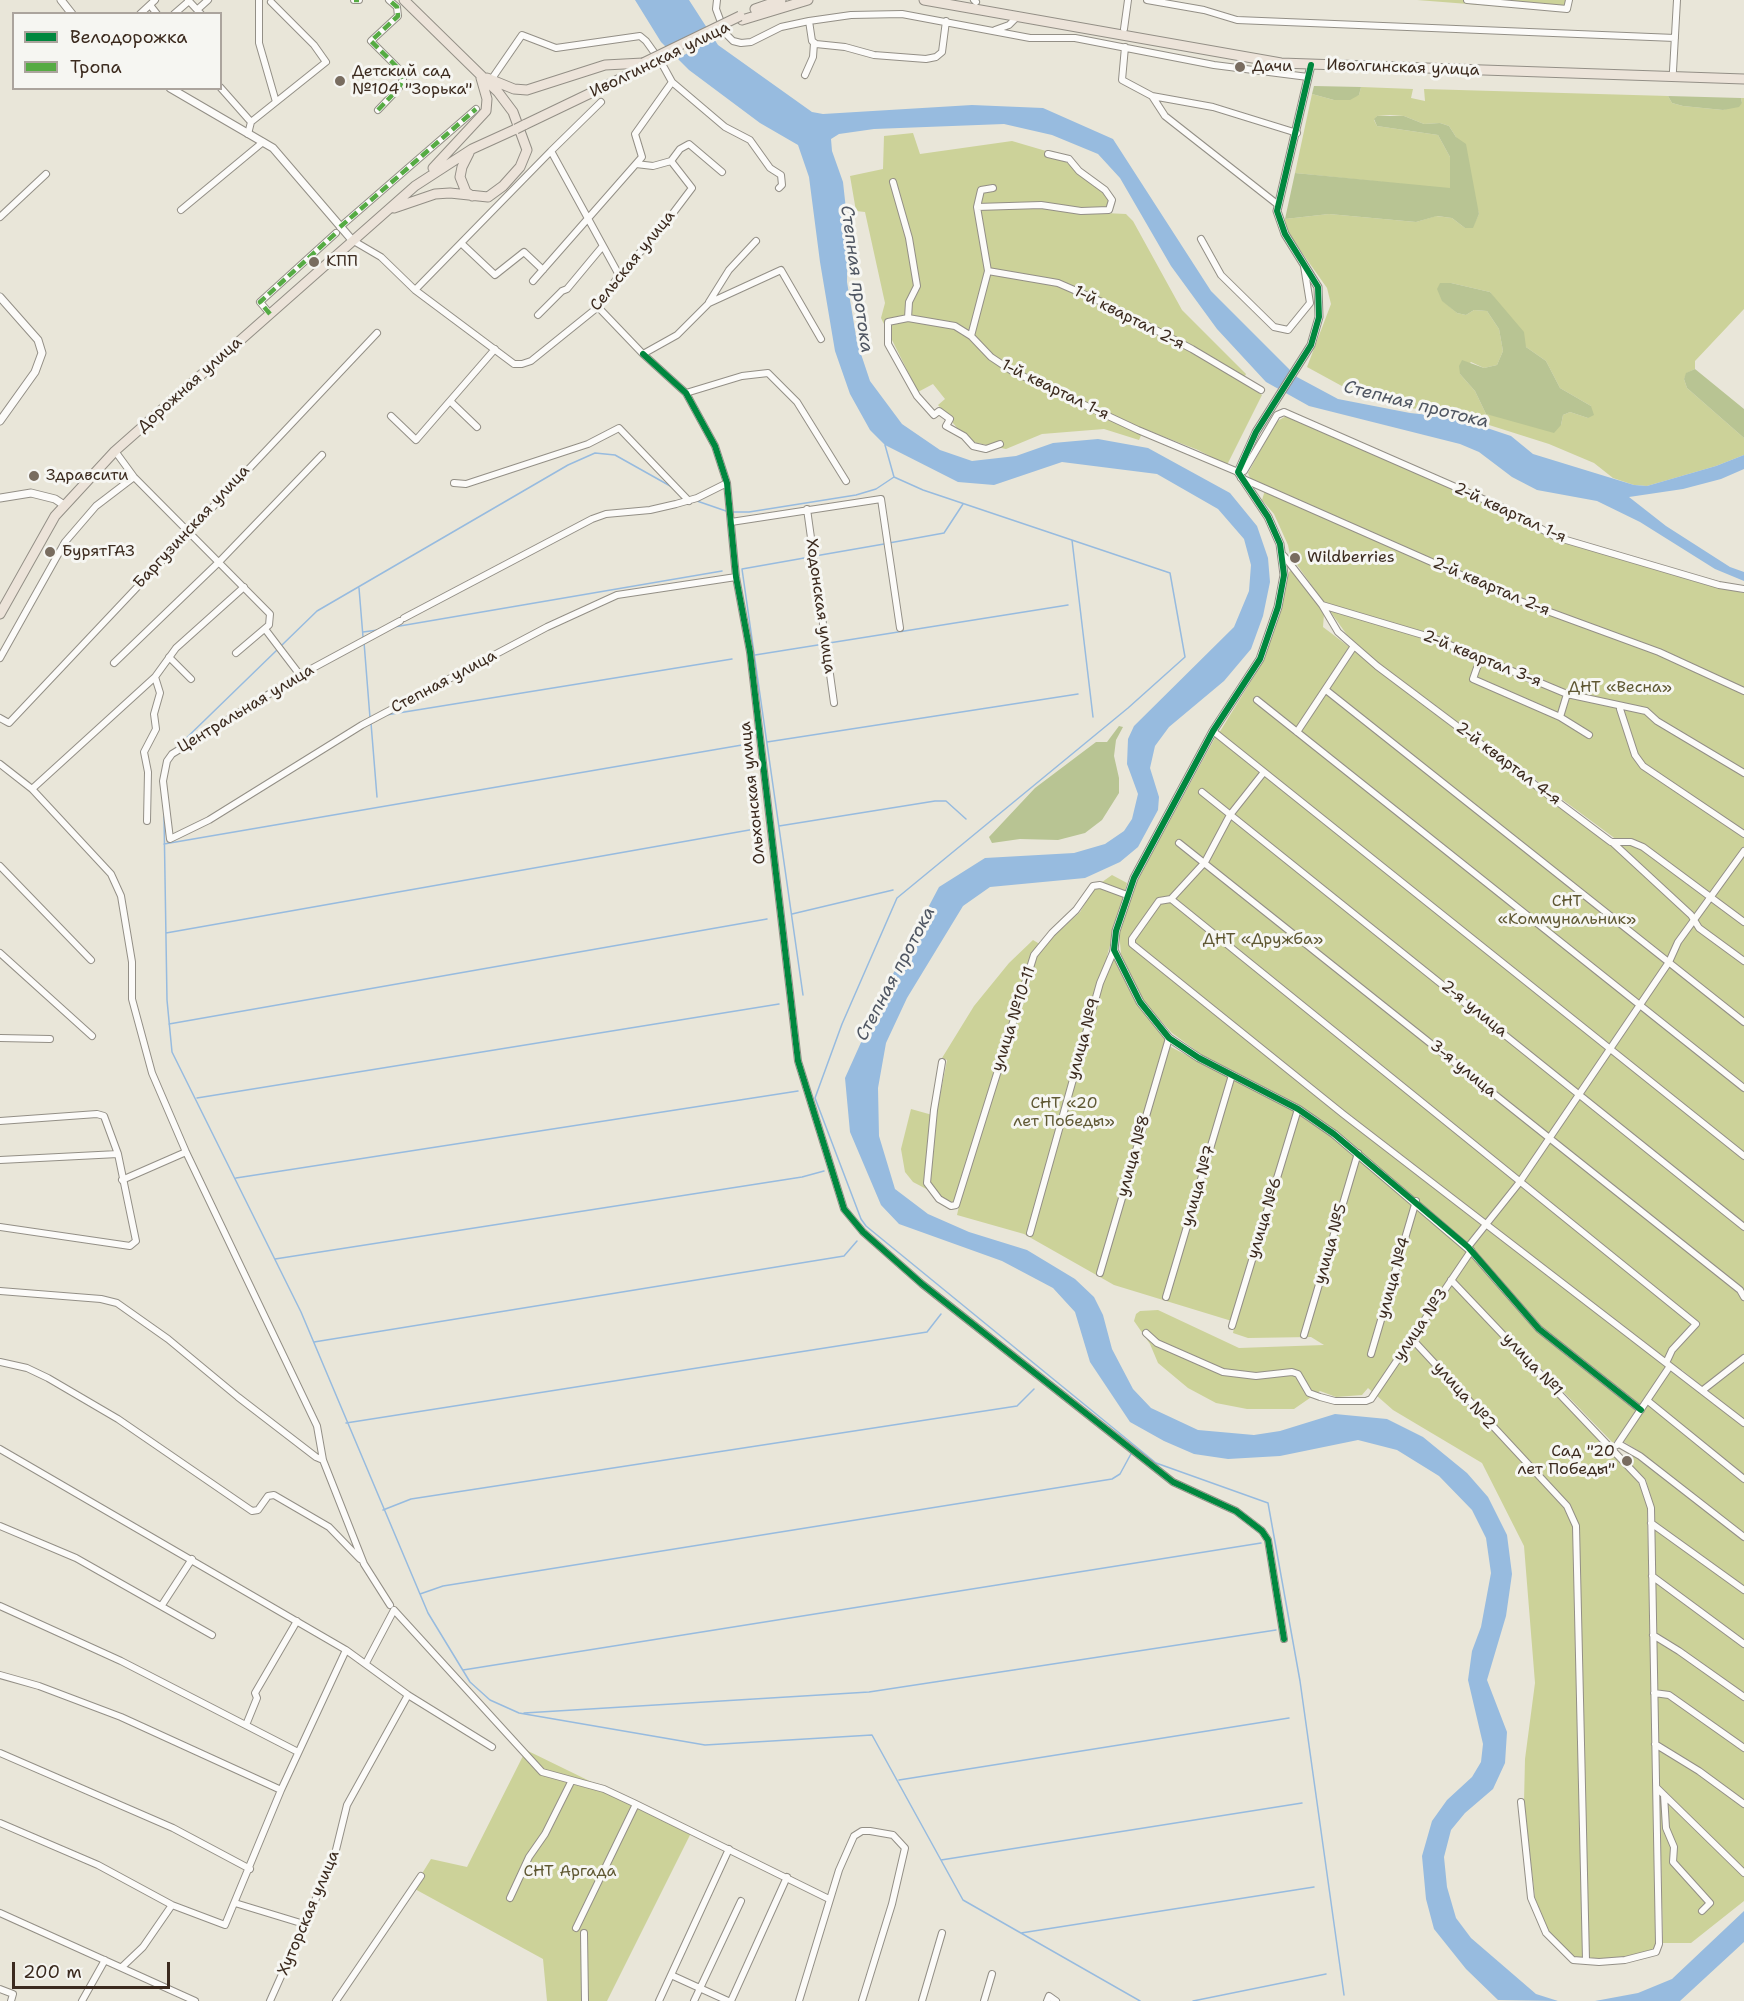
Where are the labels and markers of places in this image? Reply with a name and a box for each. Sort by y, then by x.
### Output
place label: Дачи [1252,57,1292,77]
marker: Дачи [1233,60,1247,74]
place label: Детский сад №104 "Зорька" [352,62,472,100]
marker: Детский сад №104 "Зорька" [333,74,347,88]
place label: КПП [326,252,358,272]
marker: КПП [307,255,321,269]
place label: Здравсити [46,466,129,486]
marker: Здравсити [27,469,41,483]
place label: БурятГАЗ [62,542,135,562]
marker: БурятГАЗ [43,545,57,559]
place label: Wildberries [1307,548,1395,568]
marker: Wildberries [1288,551,1302,565]
place label: Сад "20 лет Победы" [1517,1442,1615,1480]
marker: Сад "20 лет Победы" [1620,1454,1634,1468]

